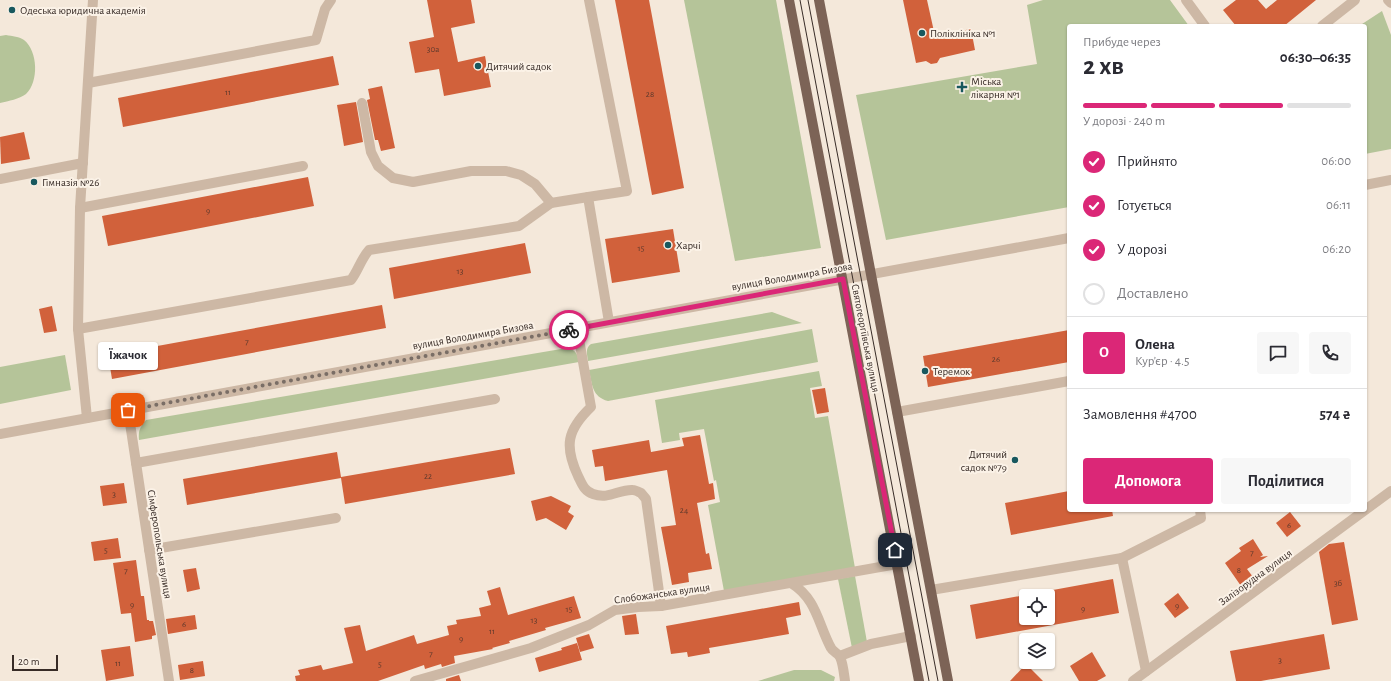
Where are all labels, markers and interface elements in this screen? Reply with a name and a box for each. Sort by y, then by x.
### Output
marker: Одеська юридична академія [7,5,17,15]
place label: Одеська юридична академія [20,5,146,16]
marker: Поліклініка №1 [917,28,927,38]
place label: Поліклініка №1 [930,28,996,39]
text: Прибуде через [1083,36,1161,49]
house number: 30а [427,45,439,54]
text: 06:30–06:35 [1280,50,1351,65]
text: 2 хв [1083,53,1124,79]
marker: Дитячий садок [473,61,483,71]
place label: Дитячий садок [486,61,551,72]
place label: Міська лікарня №1 [971,76,1020,100]
marker: Міська лікарня №1 [956,81,968,93]
house number: 11 [225,88,231,97]
house number: 28 [646,90,654,99]
text: У дорозі · 240 m [1083,115,1165,128]
icon: check [1083,151,1105,173]
text: Прийнято [1117,154,1177,169]
text: 06:00 [1321,155,1351,168]
marker: Гімназія №26 [29,177,39,187]
place label: Гімназія №26 [42,177,99,188]
icon: check [1083,195,1105,217]
text: Готується [1117,198,1172,213]
text: 06:11 [1326,199,1351,212]
house number: 9 [206,207,210,216]
icon: check [1083,239,1105,261]
marker: Харчі [663,240,673,250]
place label: Харчі [676,240,701,251]
text: У дорозі [1117,242,1167,257]
text: 06:20 [1322,243,1351,256]
house number: 15 [638,244,645,253]
street label: вулиця Володимира Бизова [731,260,853,293]
house number: 13 [457,267,464,276]
street label: Святогеоргіївська вулиця [850,283,881,393]
text: Доставлено [1117,286,1188,301]
courier [549,310,589,350]
street label: вулиця Володимира Бизова [412,319,534,352]
icon: bike [558,319,580,341]
button: chat [1257,332,1299,374]
button: phone [1309,332,1351,374]
text: Олена [1135,337,1175,352]
house number: 7 [245,338,249,347]
callout: Їжачок [98,342,158,370]
text: О [1099,345,1109,360]
text: Їжачок [109,349,147,362]
house number: 26 [992,355,1000,364]
text: Кур’єр · 4.5 [1135,355,1190,368]
marker: Теремок [920,366,930,376]
place label: Теремок [933,366,970,377]
pin [111,393,145,427]
icon: bag [117,399,139,421]
text: Замовлення #4700 [1083,407,1197,422]
text: 574 ₴ [1320,407,1351,422]
place label: Дитячий садок №79 [961,449,1007,473]
marker: Дитячий садок №79 [1010,455,1020,465]
button: Допомога [1083,458,1213,504]
button: Поділитися [1221,458,1351,504]
house number: 22 [424,472,432,481]
street label: Сімферопольська вулиця [145,489,174,599]
house number: 3 [112,490,116,499]
house number: 24 [680,506,689,515]
house number: 6 [1287,521,1291,530]
pin [878,533,912,567]
icon: home [884,539,906,561]
house number: 5 [104,546,108,555]
street label: Залізорудна вулиця [1217,547,1294,608]
house number: 7 [1250,549,1254,558]
house number: 8 [1237,566,1241,575]
house number: 7 [124,567,128,576]
house number: 3б [1334,579,1343,588]
street label: Слобожанська вулиця [613,581,711,606]
map controls [1019,589,1055,669]
button: locate [1019,589,1055,625]
house number: 9 [130,601,134,610]
house number: 9 [1175,602,1179,611]
house number: 15 [566,605,573,614]
house number: 9 [1081,605,1085,614]
house number: 13 [531,616,538,625]
house number: 6 [182,620,186,629]
house number: 11 [489,627,495,636]
button: layers [1019,633,1055,669]
house number: 9 [459,635,463,644]
house number: 7 [429,650,433,659]
scale bar [12,653,58,672]
text: 20 m [18,656,39,667]
house number: 3 [1278,656,1282,665]
house number: 11 [115,659,121,668]
house number: 5 [378,660,382,669]
house number: 8 [190,666,194,675]

